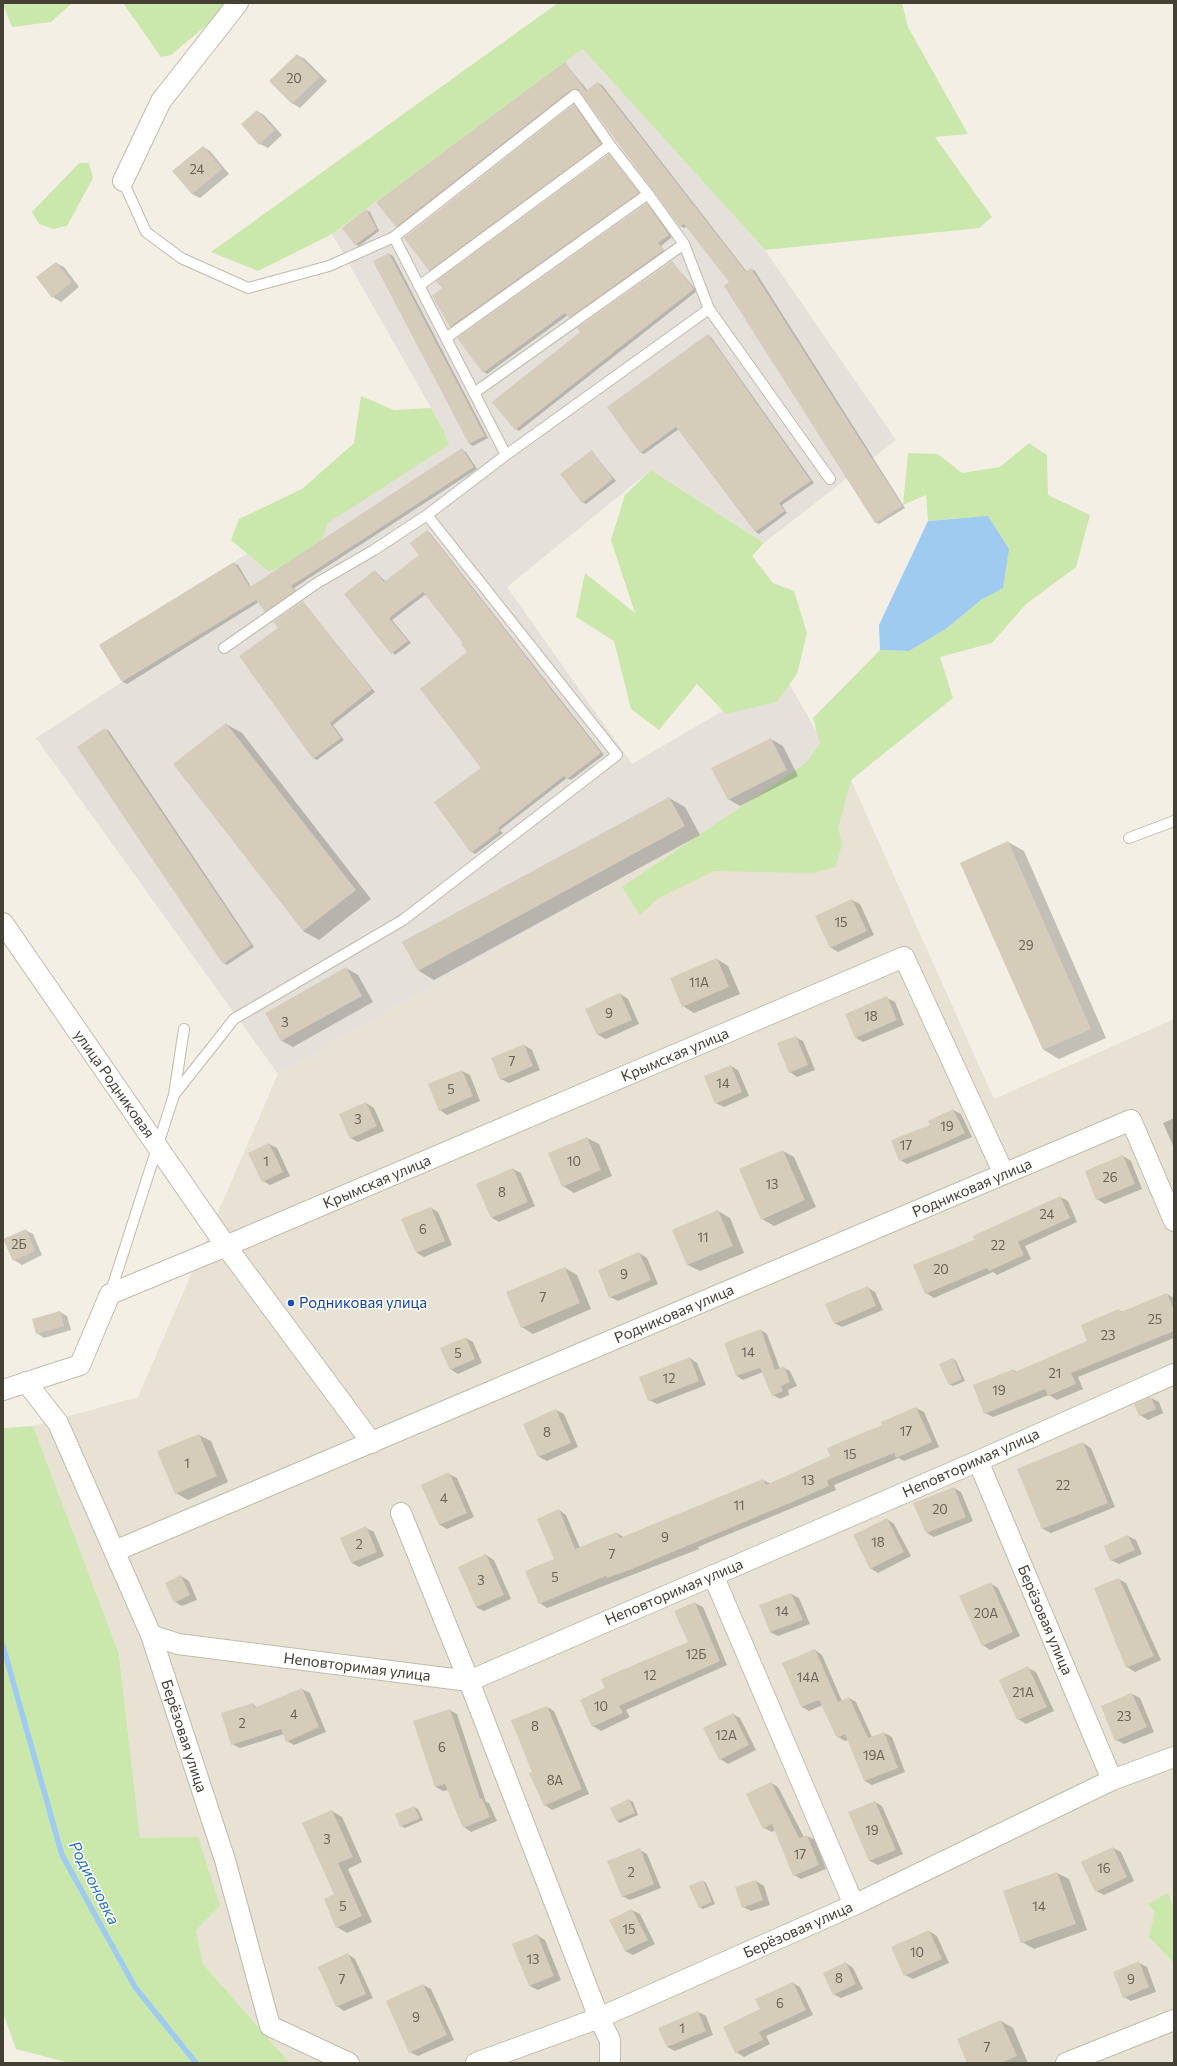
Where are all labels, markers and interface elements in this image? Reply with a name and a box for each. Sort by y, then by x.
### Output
house number: 20 [286,71,302,87]
house number: 24 [190,162,204,178]
house number: 15 [834,915,848,931]
house number: 29 [1018,938,1034,954]
house number: 11А [689,975,709,991]
house number: 9 [605,1006,613,1022]
house number: 18 [864,1009,878,1025]
house number: 3 [281,1015,289,1031]
street label: Крымская улица [618,1024,732,1086]
street label: улица Родниковая [70,1026,158,1142]
house number: 7 [509,1054,515,1070]
house number: 14 [716,1076,730,1092]
house number: 5 [447,1082,455,1098]
house number: 3 [354,1112,362,1128]
house number: 19 [940,1119,954,1135]
house number: 17 [900,1138,912,1154]
street label: Крымская улица [320,1151,434,1213]
house number: 1 [263,1154,269,1170]
house number: 10 [567,1154,581,1170]
street label: Родниковая улица [910,1155,1034,1221]
house number: 26 [1102,1170,1118,1186]
house number: 13 [766,1177,778,1193]
house number: 8 [498,1185,506,1201]
house number: 24 [1040,1207,1054,1223]
house number: 6 [419,1222,427,1238]
house number: 11 [697,1230,709,1246]
house number: 2Б [11,1237,27,1253]
house number: 22 [991,1238,1005,1254]
house number: 20 [933,1262,949,1278]
house number: 9 [620,1267,628,1283]
street label: Родниковая улица [612,1281,736,1347]
house number: 7 [540,1290,546,1306]
place label: Родниковая улица [299,1294,427,1312]
marker: Родниковая улица [286,1298,296,1308]
house number: 25 [1148,1312,1162,1328]
house number: 23 [1101,1328,1115,1344]
house number: 14 [741,1345,755,1361]
house number: 5 [454,1346,462,1362]
house number: 21 [1049,1366,1061,1382]
house number: 12 [663,1371,675,1387]
house number: 19 [992,1383,1006,1399]
house number: 17 [900,1424,912,1440]
house number: 8 [543,1425,551,1441]
street label: Неповторимая улица [900,1425,1042,1501]
house number: 15 [843,1447,857,1463]
house number: 1 [184,1456,190,1472]
house number: 13 [802,1473,814,1489]
house number: 22 [1056,1478,1070,1494]
house number: 4 [440,1491,448,1507]
house number: 11 [733,1498,745,1514]
house number: 20 [932,1502,948,1518]
house number: 9 [661,1530,669,1546]
house number: 18 [871,1535,885,1551]
house number: 2 [355,1537,363,1553]
house number: 7 [609,1547,615,1563]
street label: Неповторимая улица [602,1555,746,1629]
street label: Берёзовая улица [1014,1562,1076,1678]
house number: 5 [551,1570,559,1586]
house number: 3 [477,1573,485,1589]
house number: 14 [775,1604,789,1620]
house number: 20А [974,1606,998,1622]
house number: 12Б [686,1647,706,1663]
street label: Неповторимая улица [282,1649,432,1685]
house number: 12 [644,1668,656,1684]
house number: 14А [797,1670,819,1686]
street label: Берёзовая улица [157,1677,211,1795]
house number: 21А [1012,1685,1034,1701]
house number: 10 [594,1699,608,1715]
house number: 4 [290,1707,298,1723]
house number: 23 [1117,1709,1131,1725]
house number: 2 [238,1716,246,1732]
house number: 8 [531,1719,539,1735]
house number: 12А [715,1728,737,1744]
house number: 6 [438,1740,446,1756]
house number: 19А [863,1748,885,1764]
house number: 8А [547,1773,563,1789]
house number: 19 [865,1823,879,1839]
house number: 3 [323,1832,331,1848]
water label: Родионовка [65,1838,123,1928]
house number: 17 [794,1847,806,1863]
house number: 16 [1097,1861,1111,1877]
house number: 2 [627,1865,635,1881]
street label: Берёзовая улица [741,1898,855,1962]
house number: 5 [339,1899,347,1915]
house number: 14 [1032,1899,1046,1915]
house number: 15 [622,1922,636,1938]
house number: 10 [910,1945,924,1961]
house number: 13 [527,1952,539,1968]
house number: 8 [835,1971,843,1987]
house number: 7 [339,1972,345,1988]
house number: 9 [1127,1972,1135,1988]
house number: 6 [776,1996,784,2012]
house number: 9 [412,2010,420,2026]
house number: 1 [679,2021,685,2037]
house number: 7 [984,2040,990,2056]

